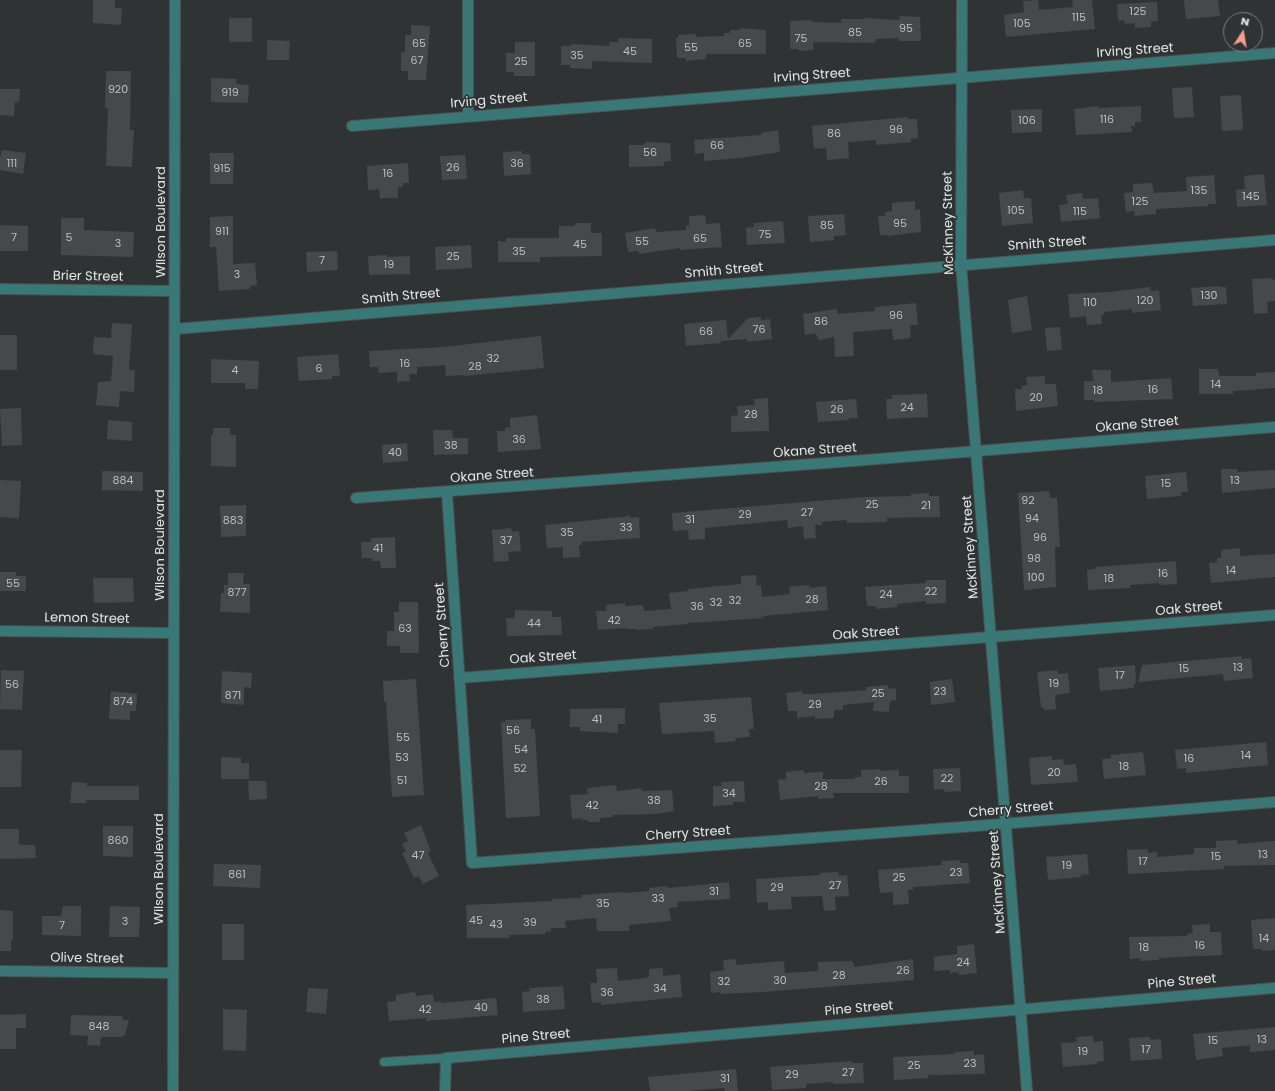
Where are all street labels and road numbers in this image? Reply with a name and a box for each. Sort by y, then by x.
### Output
street label: Irving Street [1096,41,1174,61]
street label: Irving Street [773,66,851,86]
street label: Irving Street [450,90,528,112]
street label: Wilson Boulevard [154,166,170,278]
street label: McKinney Street [940,171,958,275]
street label: Smith Street [1007,233,1087,255]
street label: Smith Street [684,260,764,282]
street label: Brier Street [53,269,123,285]
street label: Smith Street [361,286,441,308]
street label: Okane Street [1095,414,1179,436]
street label: Okane Street [773,440,857,462]
street label: Okane Street [450,465,534,487]
street label: Wilson Boulevard [153,489,169,601]
street label: McKinney Street [960,495,982,599]
street label: Cherry Street [432,582,454,668]
street label: Oak Street [1155,598,1223,620]
street label: Lemon Street [44,610,130,628]
street label: Oak Street [832,624,900,644]
street label: Oak Street [509,648,577,668]
street label: Cherry Street [968,799,1054,821]
street label: Wilson Boulevard [152,813,168,925]
street label: Cherry Street [645,823,731,845]
street label: McKinney Street [987,830,1009,934]
street label: Olive Street [50,951,124,967]
street label: Pine Street [1147,971,1217,993]
street label: Pine Street [824,998,894,1020]
street label: Pine Street [501,1026,571,1048]

